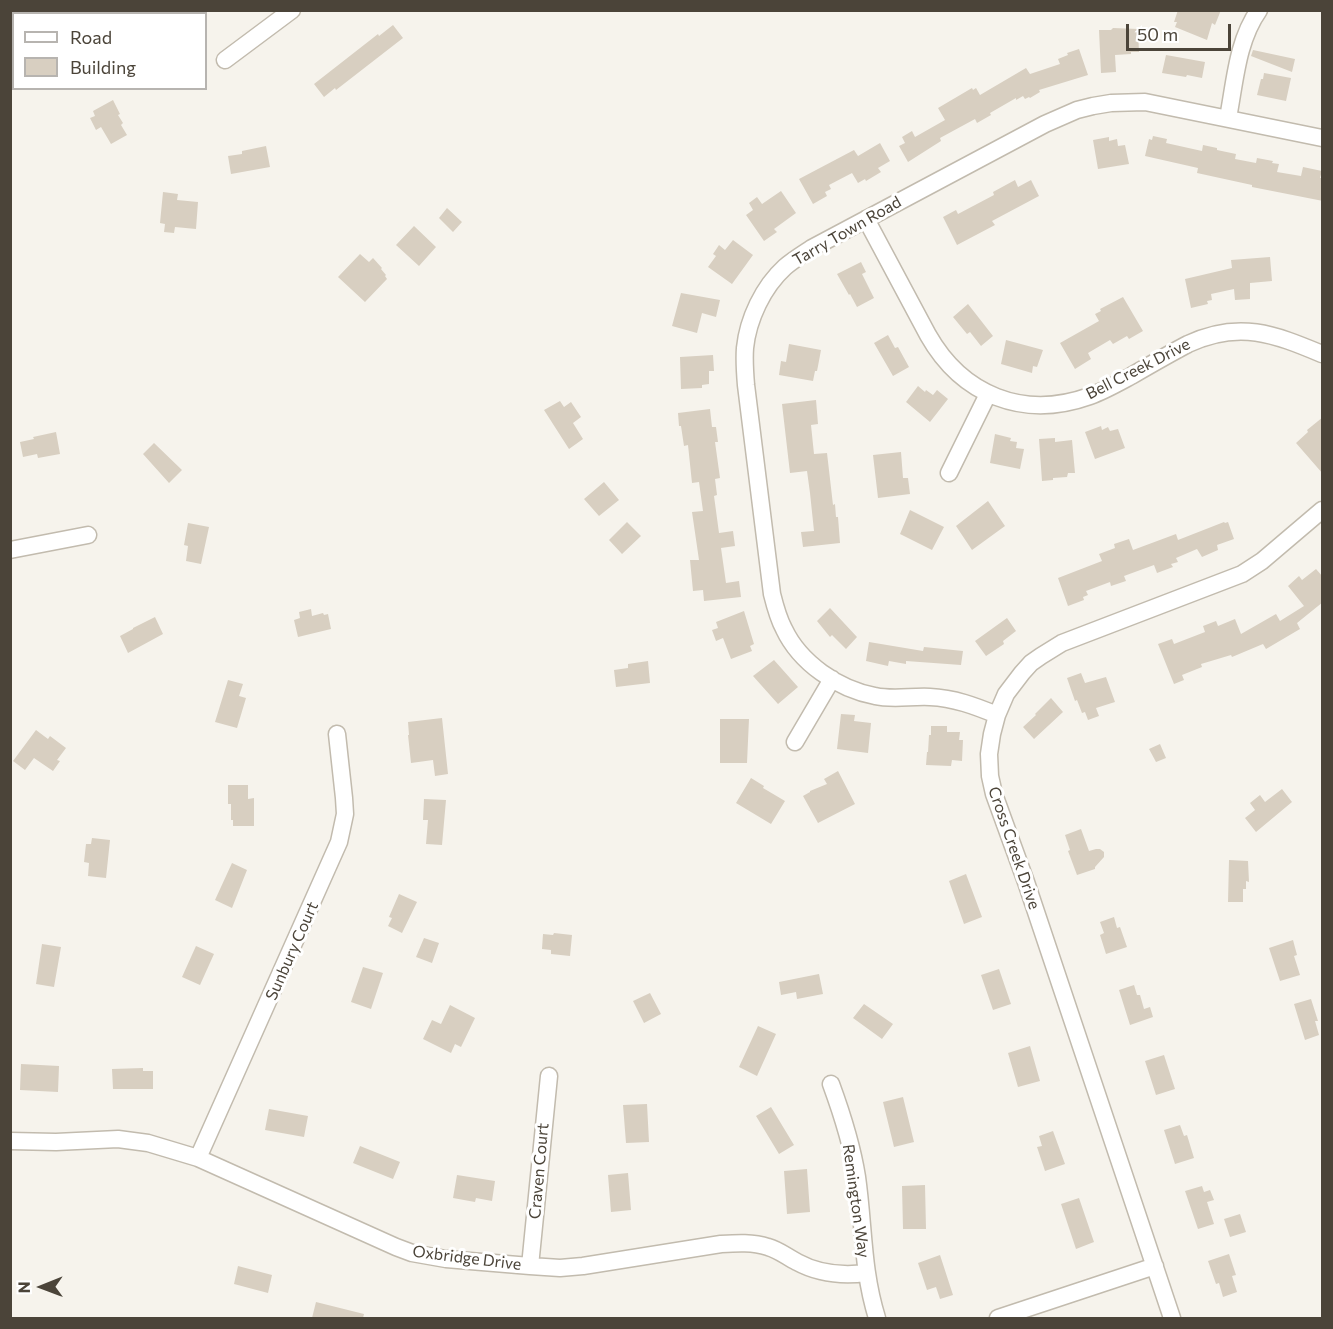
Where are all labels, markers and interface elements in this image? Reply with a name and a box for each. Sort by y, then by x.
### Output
legend [12,12,207,90]
scale bar [1129,12,1234,50]
text: 50 m [1137,23,1178,45]
text: Road [70,26,112,48]
text: Building [70,56,136,78]
street label: Tarry Town Road [789,192,905,270]
street label: Bell Creek Drive [1083,334,1193,404]
street label: Cross Creek Drive [984,784,1044,912]
street label: Sunbury Court [262,899,322,1003]
street label: Craven Court [525,1122,553,1220]
street label: Remington Way [839,1143,873,1259]
street label: Oxbridge Drive [412,1242,522,1274]
north arrow [12,1257,72,1317]
text: N [14,1281,33,1293]

